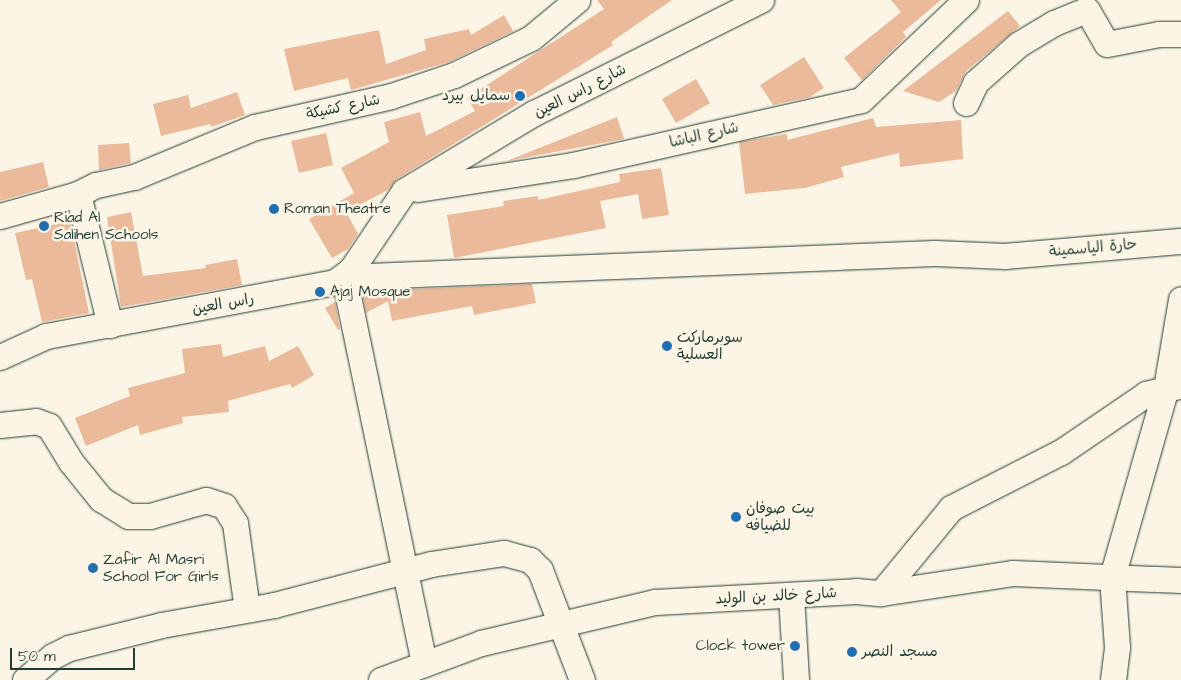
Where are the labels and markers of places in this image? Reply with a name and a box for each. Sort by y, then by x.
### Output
place label: سمايل بيرد [442,87,510,105]
marker: سمايل بيرد [514,90,526,102]
place label: Roman Theatre [284,200,391,218]
marker: Roman Theatre [268,203,280,215]
place label: Riad Al Salihen Schools [54,208,158,243]
marker: Riad Al Salihen Schools [38,220,50,232]
place label: Ajaj Mosque [330,283,410,301]
marker: Ajaj Mosque [314,286,326,298]
place label: سوبرماركت العسلية [677,328,743,363]
marker: سوبرماركت العسلية [661,340,673,352]
place label: بيت صوفان للضيافه [746,499,815,534]
marker: بيت صوفان للضيافه [730,511,742,523]
place label: Zafir Al Masri School For Girls [103,550,219,585]
marker: Zafir Al Masri School For Girls [87,562,99,574]
place label: Clock tower [696,637,785,655]
marker: Clock tower [789,640,801,652]
place label: مسجد النصر [862,643,938,661]
marker: مسجد النصر [846,646,858,658]

